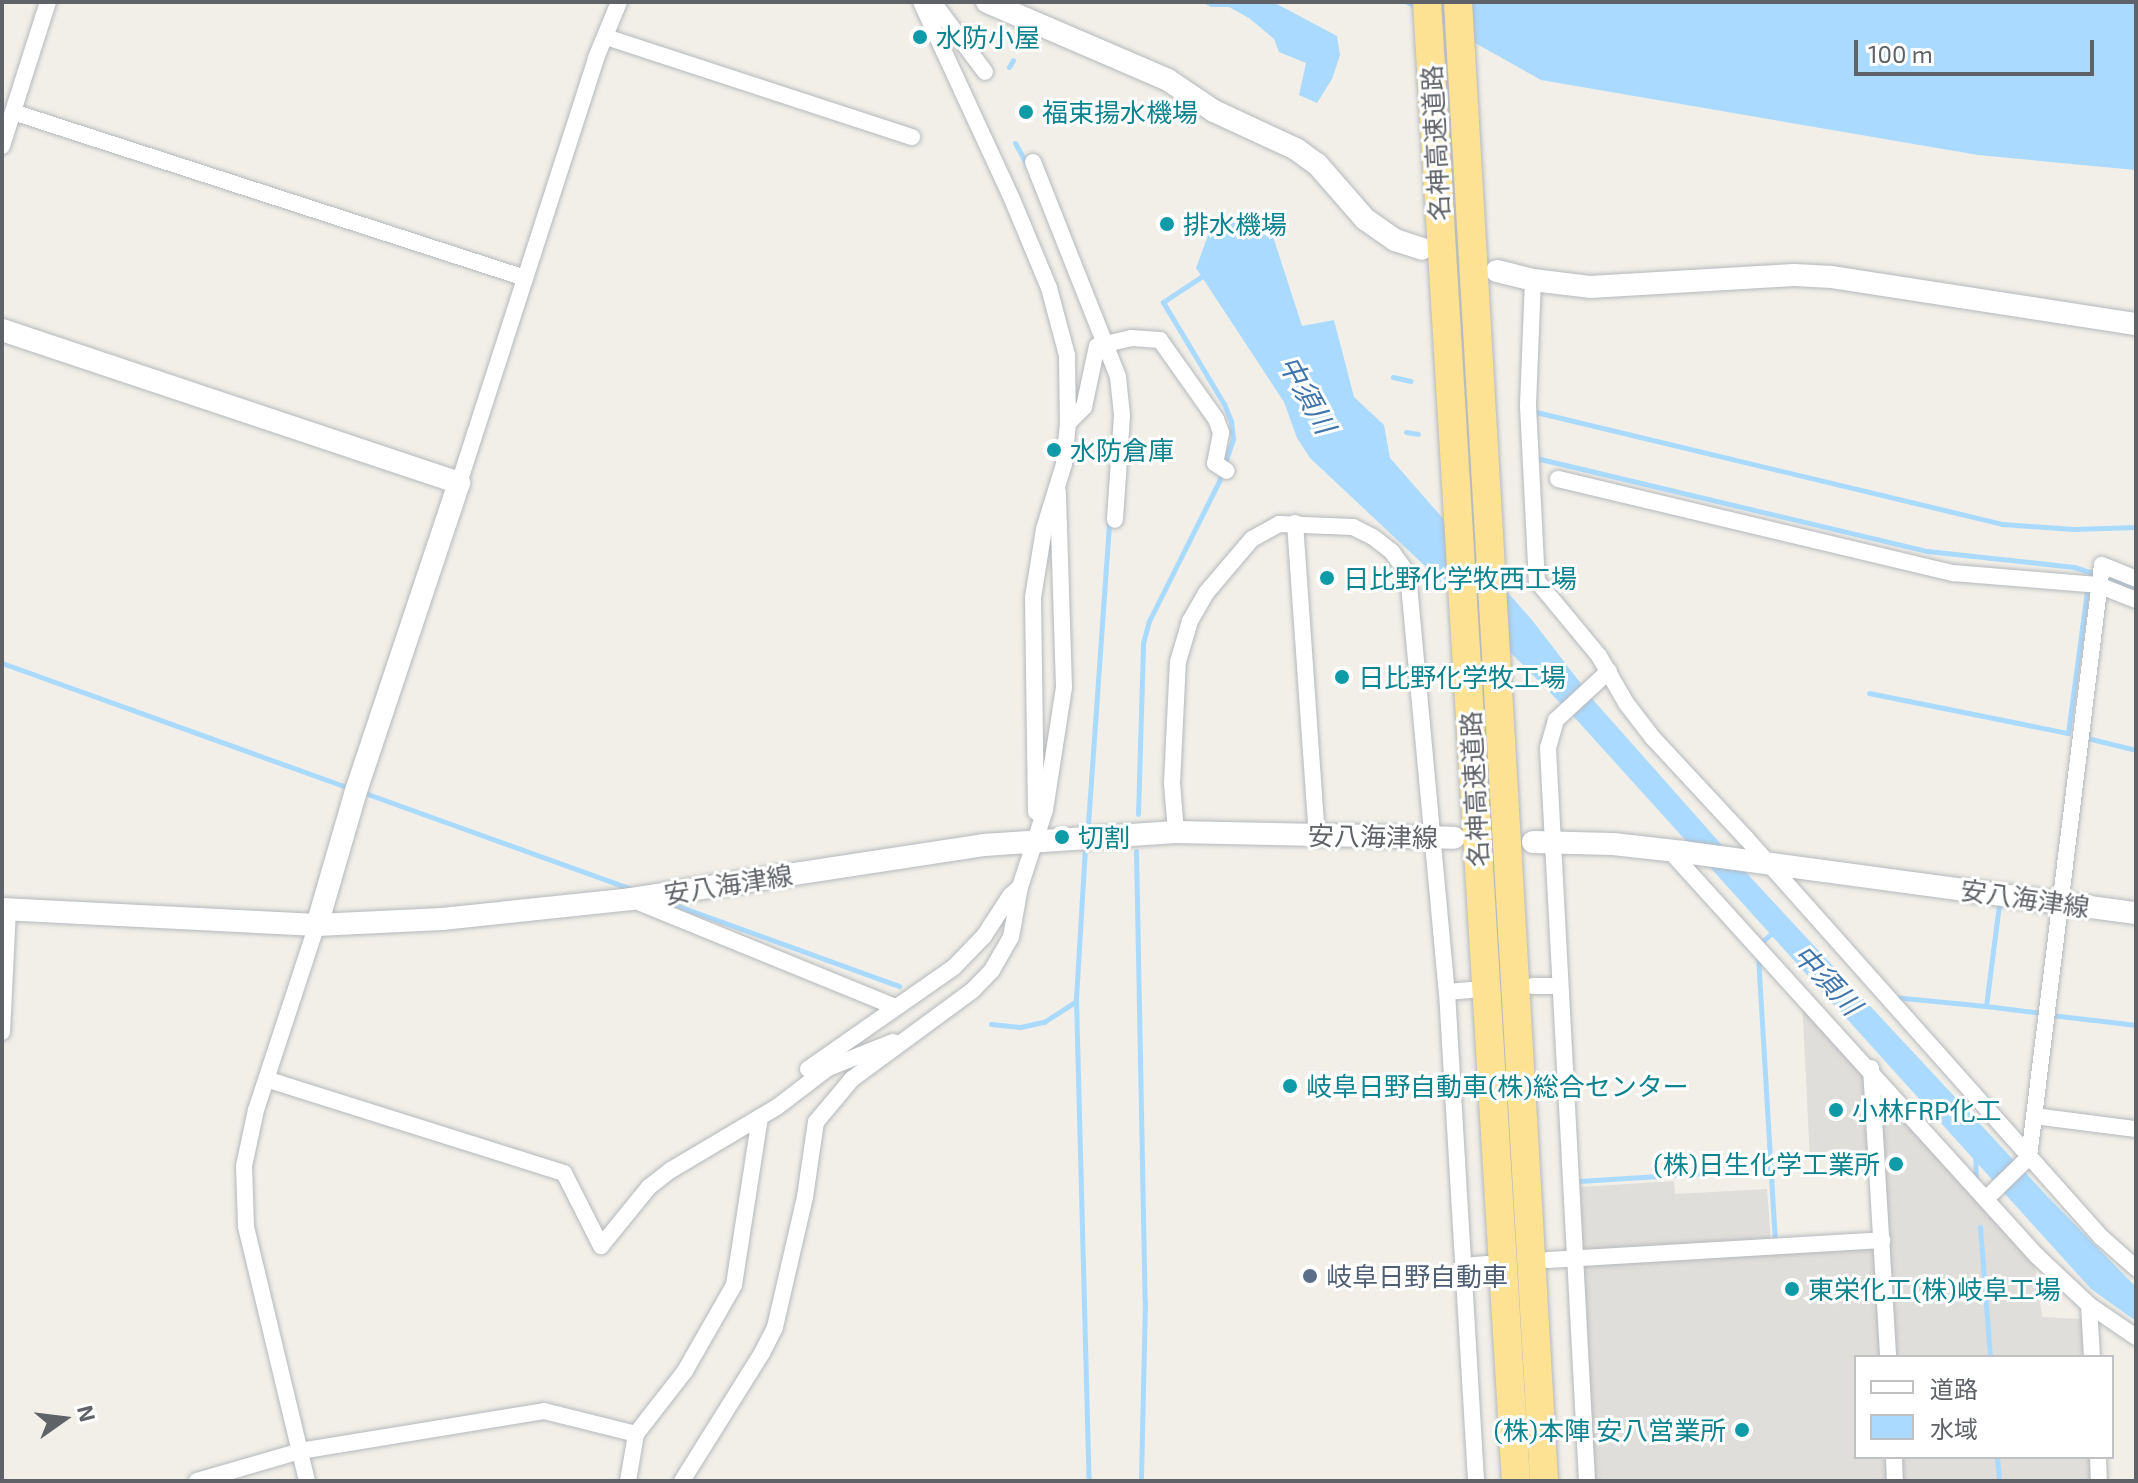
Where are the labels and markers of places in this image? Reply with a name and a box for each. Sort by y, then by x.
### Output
place label: 水防小屋 [936,21,1040,53]
marker: 水防小屋 [911,28,929,46]
place label: 福束揚水機場 [1042,96,1198,128]
marker: 福束揚水機場 [1017,103,1035,121]
place label: 排水機場 [1183,208,1287,240]
marker: 排水機場 [1158,215,1176,233]
place label: 水防倉庫 [1070,434,1174,466]
marker: 水防倉庫 [1045,441,1063,459]
place label: 日比野化学牧西工場 [1343,562,1577,594]
marker: 日比野化学牧西工場 [1318,569,1336,587]
place label: 日比野化学牧工場 [1358,661,1566,693]
marker: 日比野化学牧工場 [1333,668,1351,686]
place label: 切割 [1078,821,1130,853]
marker: 切割 [1053,828,1071,846]
place label: 岐阜日野自動車(株)総合センター [1306,1070,1689,1102]
marker: 岐阜日野自動車(株)総合センター [1281,1077,1299,1095]
place label: 小林FRP化工 [1852,1094,2001,1126]
marker: 小林FRP化工 [1827,1101,1845,1119]
place label: (株)日生化学工業所 [1653,1148,1880,1180]
marker: (株)日生化学工業所 [1887,1155,1905,1173]
place label: 岐阜日野自動車 [1326,1260,1508,1292]
marker: 岐阜日野自動車 [1301,1267,1319,1285]
place label: 東栄化工(株)岐阜工場 [1808,1273,2061,1305]
marker: 東栄化工(株)岐阜工場 [1783,1280,1801,1298]
place label: (株)本陣 安八営業所 [1494,1414,1726,1446]
marker: (株)本陣 安八営業所 [1733,1421,1751,1439]

